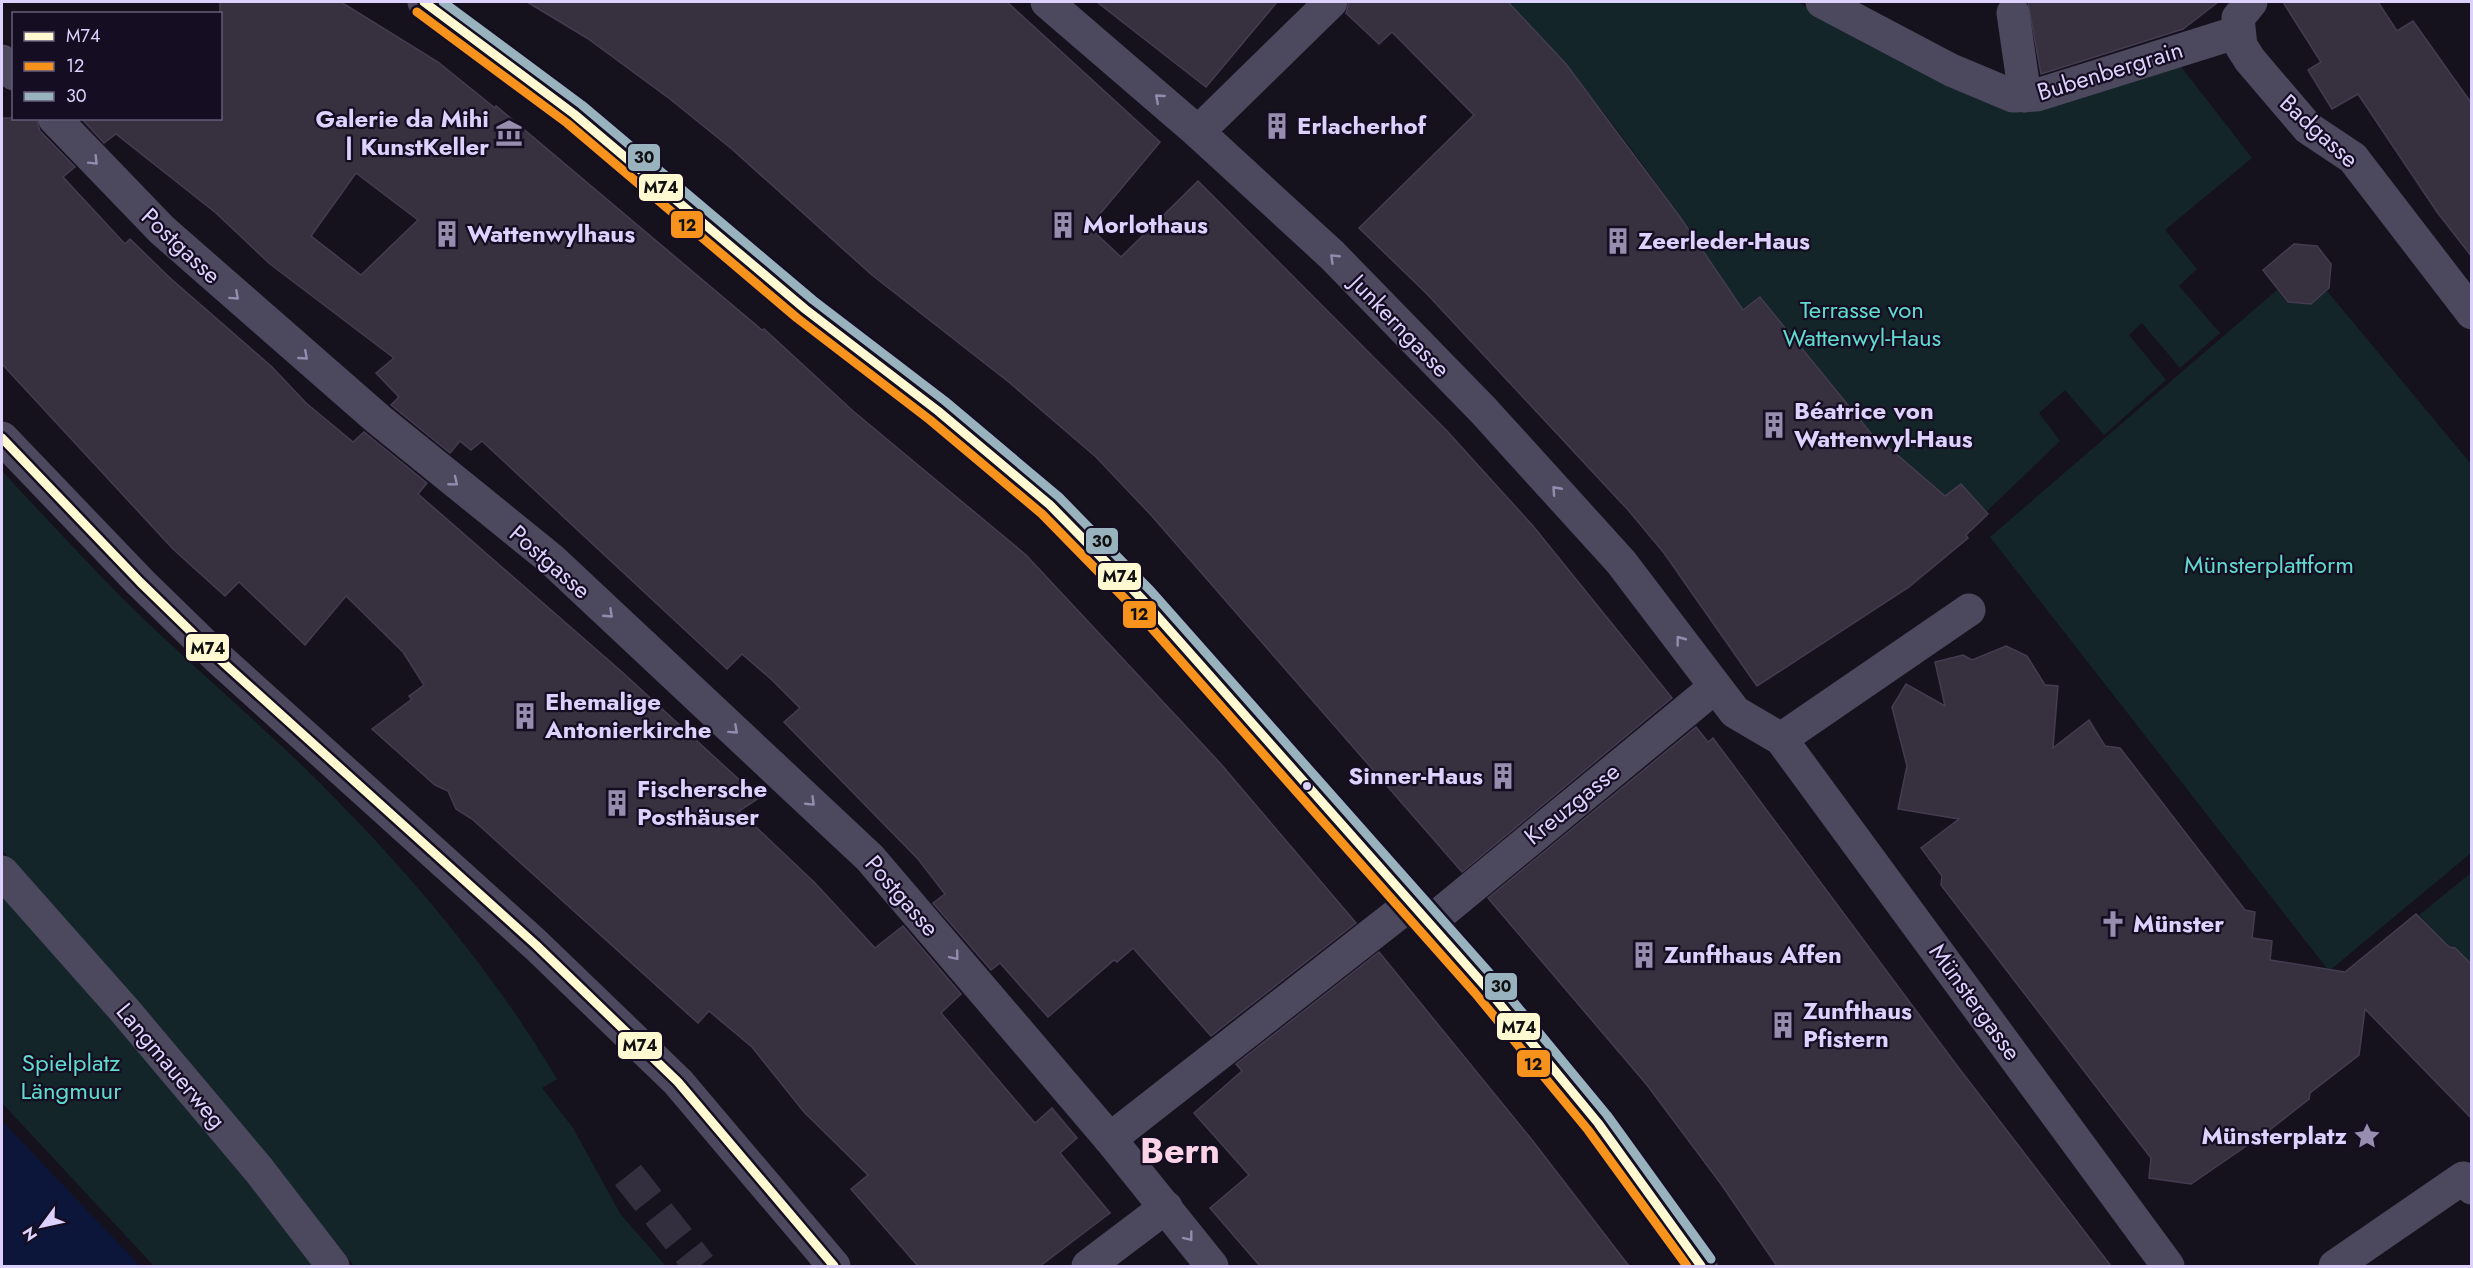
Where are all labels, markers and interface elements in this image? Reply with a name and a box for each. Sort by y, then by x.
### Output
legend [12,12,222,120]
text: M74 [66,23,101,49]
street label: Bubenbergrain [2033,32,2187,109]
text: 12 [66,53,84,79]
text: 30 [66,83,87,109]
street label: Badgasse [2272,86,2367,176]
one-way arrow [1155,94,1166,105]
place label: Galerie da Mihi | KunstKeller [316,101,489,164]
place label: Erlacherhof [1297,108,1428,143]
building icon: Erlacherhof [1262,111,1292,141]
museum icon: Galerie da Mihi | KunstKeller [494,118,524,148]
line badge: 30 [627,143,661,172]
text: 30 [634,146,654,169]
one-way arrow [87,154,98,164]
line badge: M74 [638,173,684,202]
text: M74 [643,176,679,199]
street label: Postgasse [134,199,229,292]
place label: Morlothaus [1083,207,1208,242]
line badge: 12 [670,210,704,239]
building icon: Morlothaus [1048,210,1078,240]
text: 12 [678,214,696,237]
place label: Wattenwylhaus [467,216,635,251]
building icon: Wattenwylhaus [432,219,462,249]
place label: Zeerleder-Haus [1638,223,1810,258]
building icon: Zeerleder-Haus [1603,226,1633,256]
one-way arrow [1331,254,1341,265]
street label: Junkerngasse [1340,264,1459,385]
one-way arrow [228,289,239,300]
park label: Terrasse von Wattenwyl-Haus [1783,292,1941,355]
one-way arrow [297,349,308,360]
place label: Béatrice von Wattenwyl-Haus [1794,393,1973,456]
building icon: Béatrice von Wattenwyl-Haus [1759,410,1789,440]
one-way arrow [447,474,458,485]
one-way arrow [1552,486,1563,497]
street label: Postgasse [502,516,599,607]
line badge: 30 [1085,527,1119,555]
text: 30 [1092,530,1112,553]
park label: Münsterplattform [2184,547,2354,582]
line badge: M74 [1097,562,1142,591]
text: M74 [1102,565,1138,588]
line badge: 12 [1122,600,1157,629]
text: 12 [1130,603,1148,626]
one-way arrow [602,606,613,617]
line badge: M74 [185,633,230,662]
one-way arrow [1676,636,1687,647]
text: M74 [190,637,226,660]
place label: Ehemalige Antonierkirche [544,684,712,747]
building icon: Ehemalige Antonierkirche [510,701,540,731]
one-way arrow [727,723,737,734]
street label: Kreuzgasse [1516,754,1627,853]
place label: Sinner-Haus [1348,758,1483,793]
building icon: Sinner-Haus [1488,761,1518,791]
place label: Fischersche Posthäuser [637,771,767,834]
unlabelled marker [1301,780,1313,792]
building icon: Fischersche Posthäuser [602,788,632,818]
one-way arrow [804,794,815,805]
street label: Postgasse [857,847,948,944]
place label: Münster [2133,906,2224,941]
church icon: Münster [2098,909,2128,939]
street label: Münstergasse [1921,936,2030,1068]
place label: Zunfthaus Affen [1664,937,1842,972]
building icon: Zunfthaus Affen [1629,940,1659,970]
one-way arrow [948,950,959,961]
line badge: 30 [1484,972,1518,1001]
text: 30 [1491,975,1511,998]
place label: Zunfthaus Pfistern [1803,993,1912,1056]
street label: Langmauerweg [108,995,235,1136]
building icon: Zunfthaus Pfistern [1768,1010,1798,1040]
line badge: M74 [1496,1012,1541,1041]
text: M74 [1501,1016,1537,1039]
line badge: M74 [617,1031,663,1060]
text: M74 [622,1034,658,1057]
park label: Spielplatz Längmuur [21,1045,122,1108]
line badge: 12 [1516,1049,1551,1078]
text: 12 [1524,1053,1542,1076]
place label: Münsterplatz [2201,1118,2347,1153]
place icon: Münsterplatz [2352,1121,2382,1151]
district label: Bern [1140,1124,1220,1176]
north arrow [12,1196,72,1256]
text: N [17,1222,43,1245]
one-way arrow [1182,1230,1193,1241]

